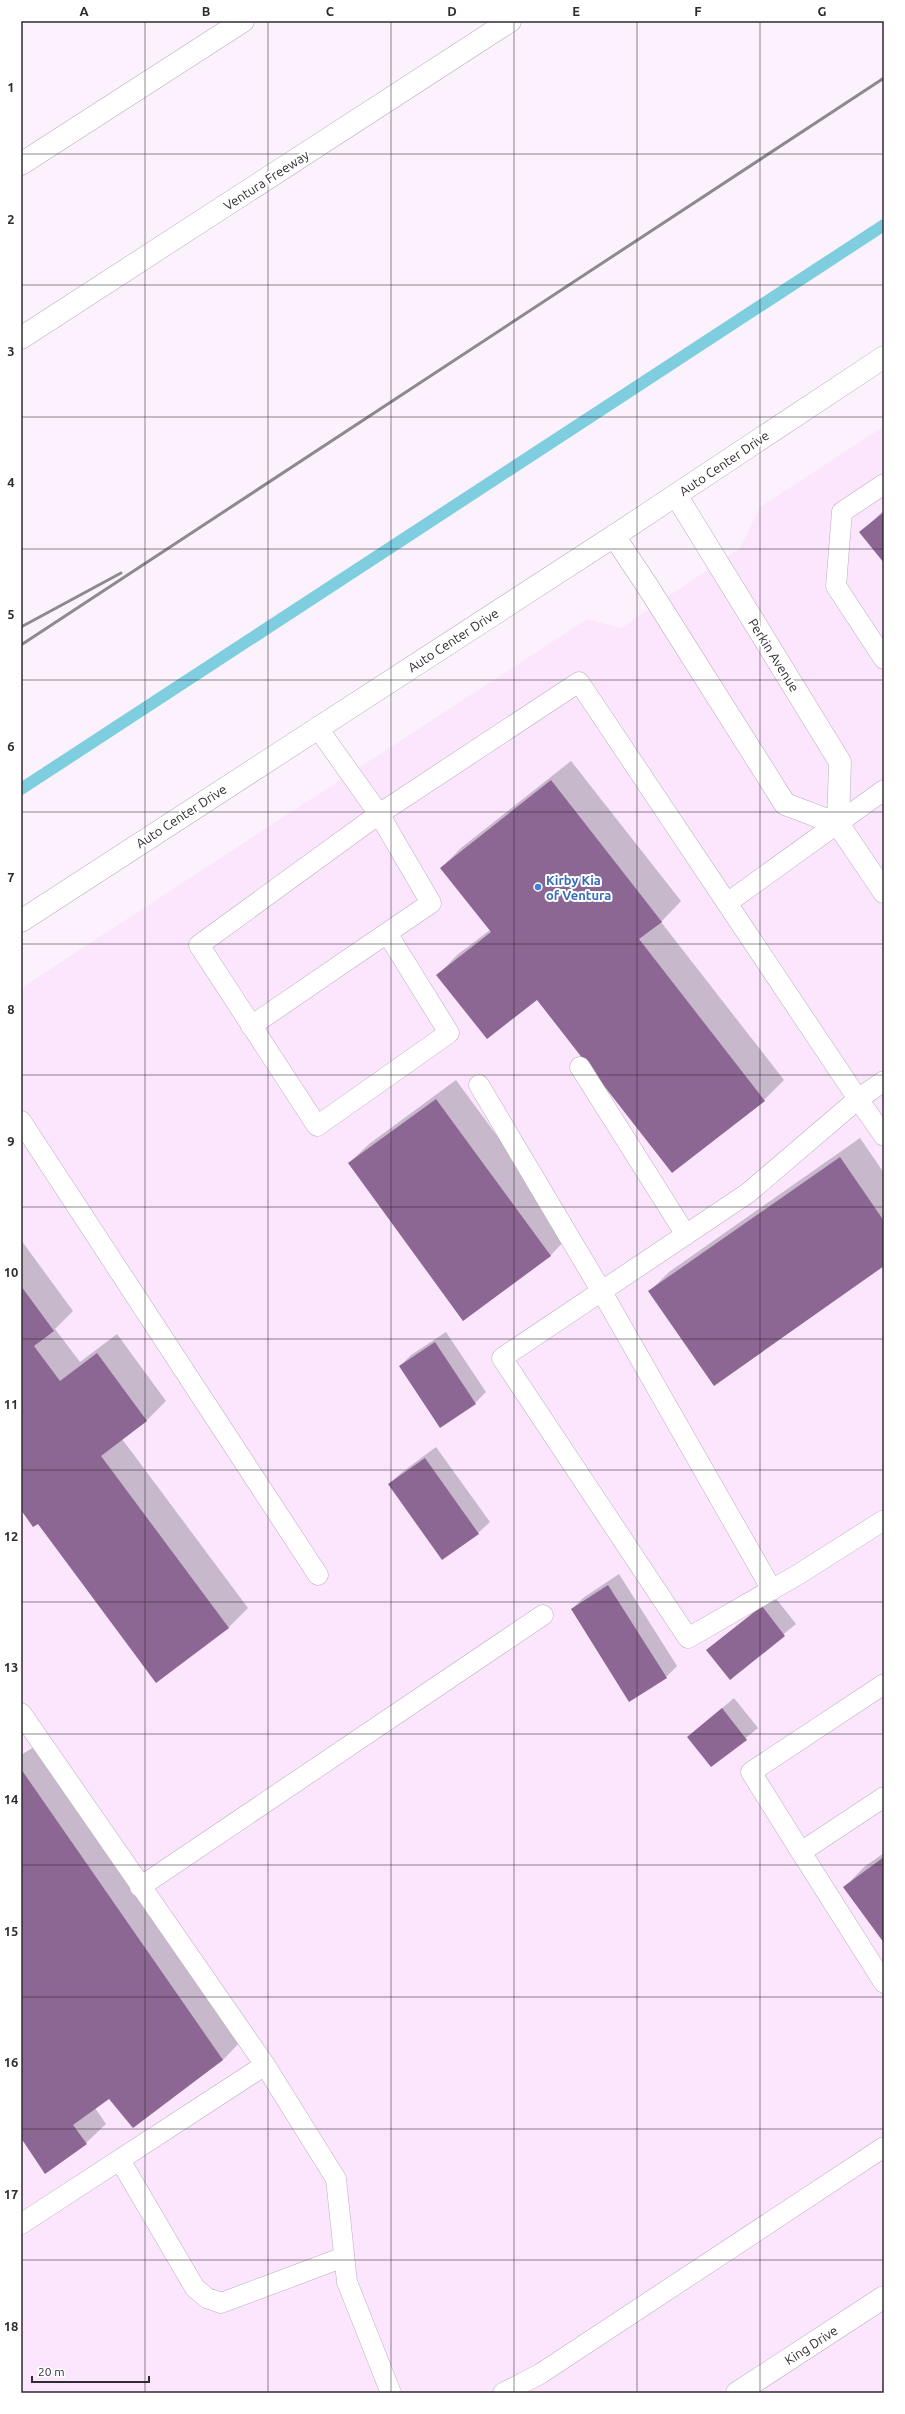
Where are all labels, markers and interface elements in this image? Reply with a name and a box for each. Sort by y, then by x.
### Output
text: A [79,4,89,18]
text: B [202,4,211,18]
text: C [326,4,335,18]
text: D [447,4,457,18]
text: E [572,4,580,18]
text: F [694,4,702,18]
text: G [818,4,827,18]
text: 1 [7,80,15,94]
street label: Ventura Freeway [221,147,311,213]
text: 2 [7,212,15,226]
text: 3 [7,344,15,358]
street label: Auto Center Drive [677,428,771,498]
text: 4 [7,475,15,489]
street label: Auto Center Drive [405,606,501,674]
text: 5 [7,607,15,621]
street label: Perkin Avenue [746,616,802,694]
text: 6 [7,739,15,753]
street label: Auto Center Drive [133,782,229,850]
text: 7 [7,870,15,884]
place label: Kirby Kia of Ventura [546,873,611,902]
marker: Kirby Kia of Ventura [533,882,543,892]
text: 8 [7,1002,15,1016]
text: 9 [7,1134,15,1148]
text: 10 [4,1265,18,1279]
text: 11 [4,1397,18,1411]
text: 12 [4,1529,18,1543]
text: 13 [4,1660,18,1674]
text: 14 [4,1792,18,1806]
text: 15 [4,1924,18,1938]
text: 16 [4,2055,18,2069]
text: 17 [4,2187,18,2201]
text: 18 [4,2319,18,2333]
street label: King Drive [782,2323,840,2367]
scale bar [32,2358,149,2384]
text: 20 m [38,2365,65,2378]

